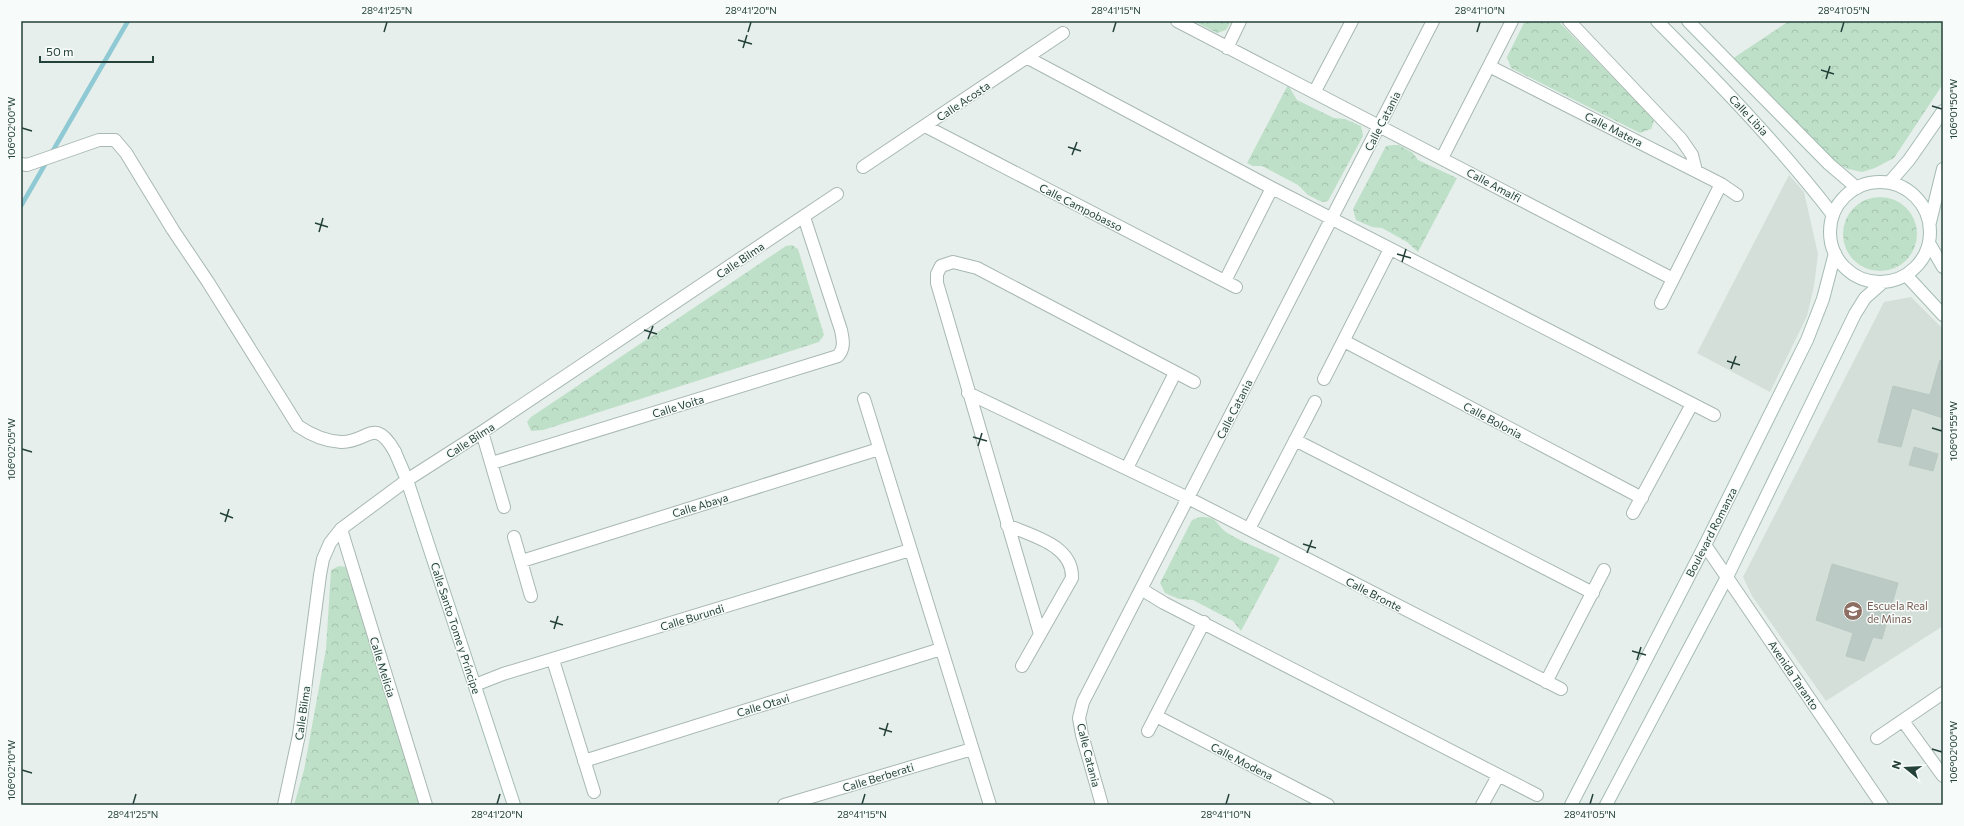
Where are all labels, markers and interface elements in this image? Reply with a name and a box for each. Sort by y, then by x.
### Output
text: 28°41'25"N [362,4,412,16]
text: 28°41'20"N [725,4,777,16]
text: 28°41'15"N [1091,4,1141,16]
text: 28°41'10"N [1455,4,1505,16]
text: 28°41'05"N [1818,4,1870,16]
scale bar [40,38,153,64]
text: 50 m [46,44,74,58]
street label: Calle Acosta [934,78,992,124]
text: 106°01'50"W [1947,79,1959,139]
street label: Calle Catania [1361,89,1403,153]
street label: Calle Libia [1727,92,1771,138]
text: 106°02'00"W [5,97,17,159]
street label: Calle Matera [1583,109,1645,149]
street label: Calle Amalfi [1465,165,1523,205]
street label: Calle Campobasso [1037,180,1125,234]
street label: Calle Bilma [714,239,766,281]
street label: Calle Catania [1213,377,1255,441]
street label: Calle Voita [651,392,705,420]
street label: Calle Bolonia [1461,399,1525,441]
text: 106°01'55"W [1947,401,1959,461]
text: 106°02'05"W [5,418,17,480]
street label: Calle Bilma [443,420,497,460]
street label: Boulevard Romanza [1683,485,1739,579]
street label: Calle Abaya [670,490,730,520]
street label: Calle Santo Tome y Príncipe [429,561,483,696]
street label: Calle Bronte [1344,574,1404,614]
place label: Escuela Real de Minas [1867,599,1928,625]
school or university icon: Escuela Real de Minas [1842,600,1864,622]
street label: Calle Burundi [659,601,726,633]
street label: Calle Melicia [368,635,398,699]
street label: Avenida Taranto [1766,638,1822,713]
street label: Calle Bilma [292,685,312,741]
street label: Calle Otavi [735,691,791,719]
text: 106°02'00"W [1947,721,1959,783]
street label: Calle Catania [1075,722,1103,788]
text: 106°02'10"W [5,740,17,800]
street label: Calle Modena [1209,740,1275,782]
north arrow [1886,748,1926,788]
text: N [1889,759,1903,771]
street label: Calle Berberati [841,760,915,794]
text: 28°41'25"N [108,808,158,820]
text: 28°41'20"N [471,808,523,820]
text: 28°41'15"N [837,808,887,820]
text: 28°41'10"N [1201,808,1251,820]
text: 28°41'05"N [1564,808,1616,820]

